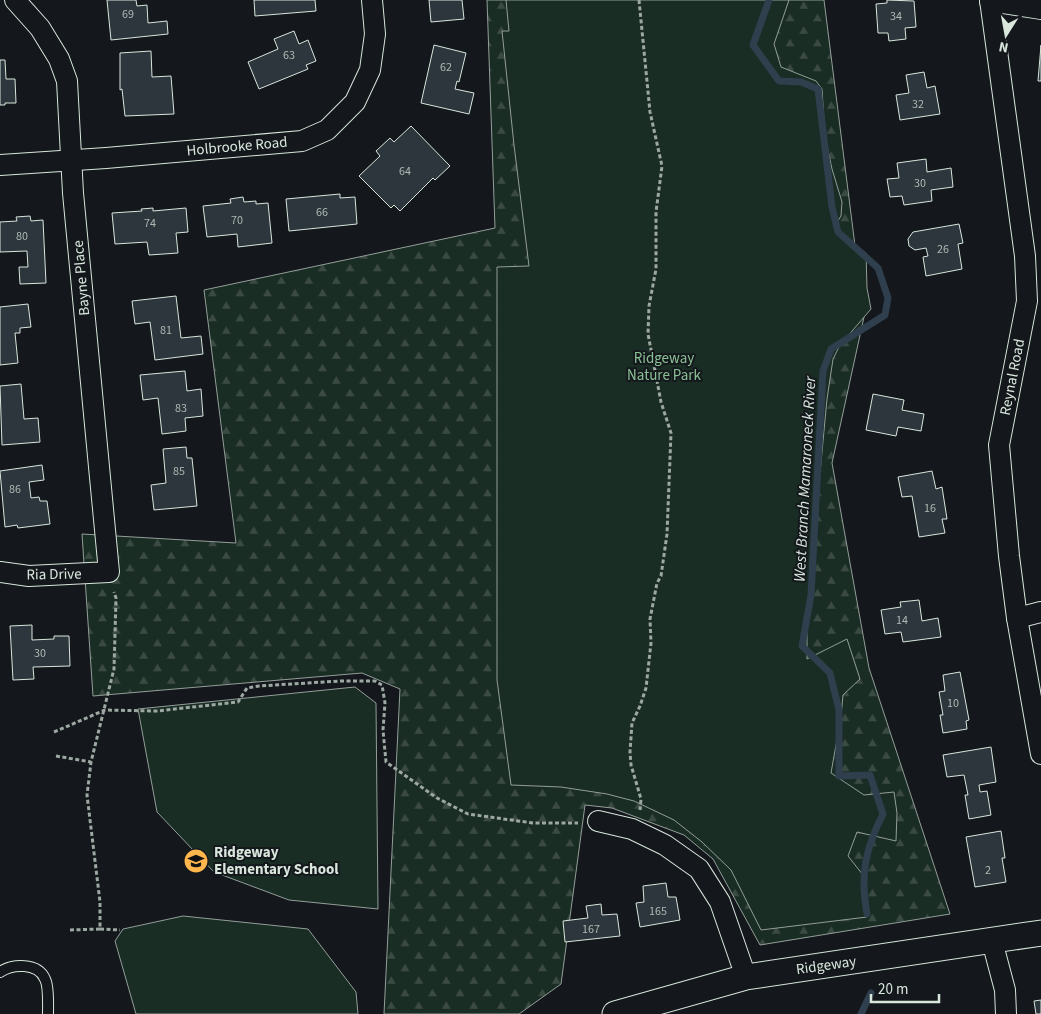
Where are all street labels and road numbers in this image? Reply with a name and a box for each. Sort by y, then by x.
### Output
street label: Holbrooke Road [186,132,288,161]
street label: Bayne Place [68,239,95,317]
street label: Reynal Road [995,337,1030,417]
street label: Ria Drive [26,564,82,585]
street label: Ridgeway [795,951,858,980]

